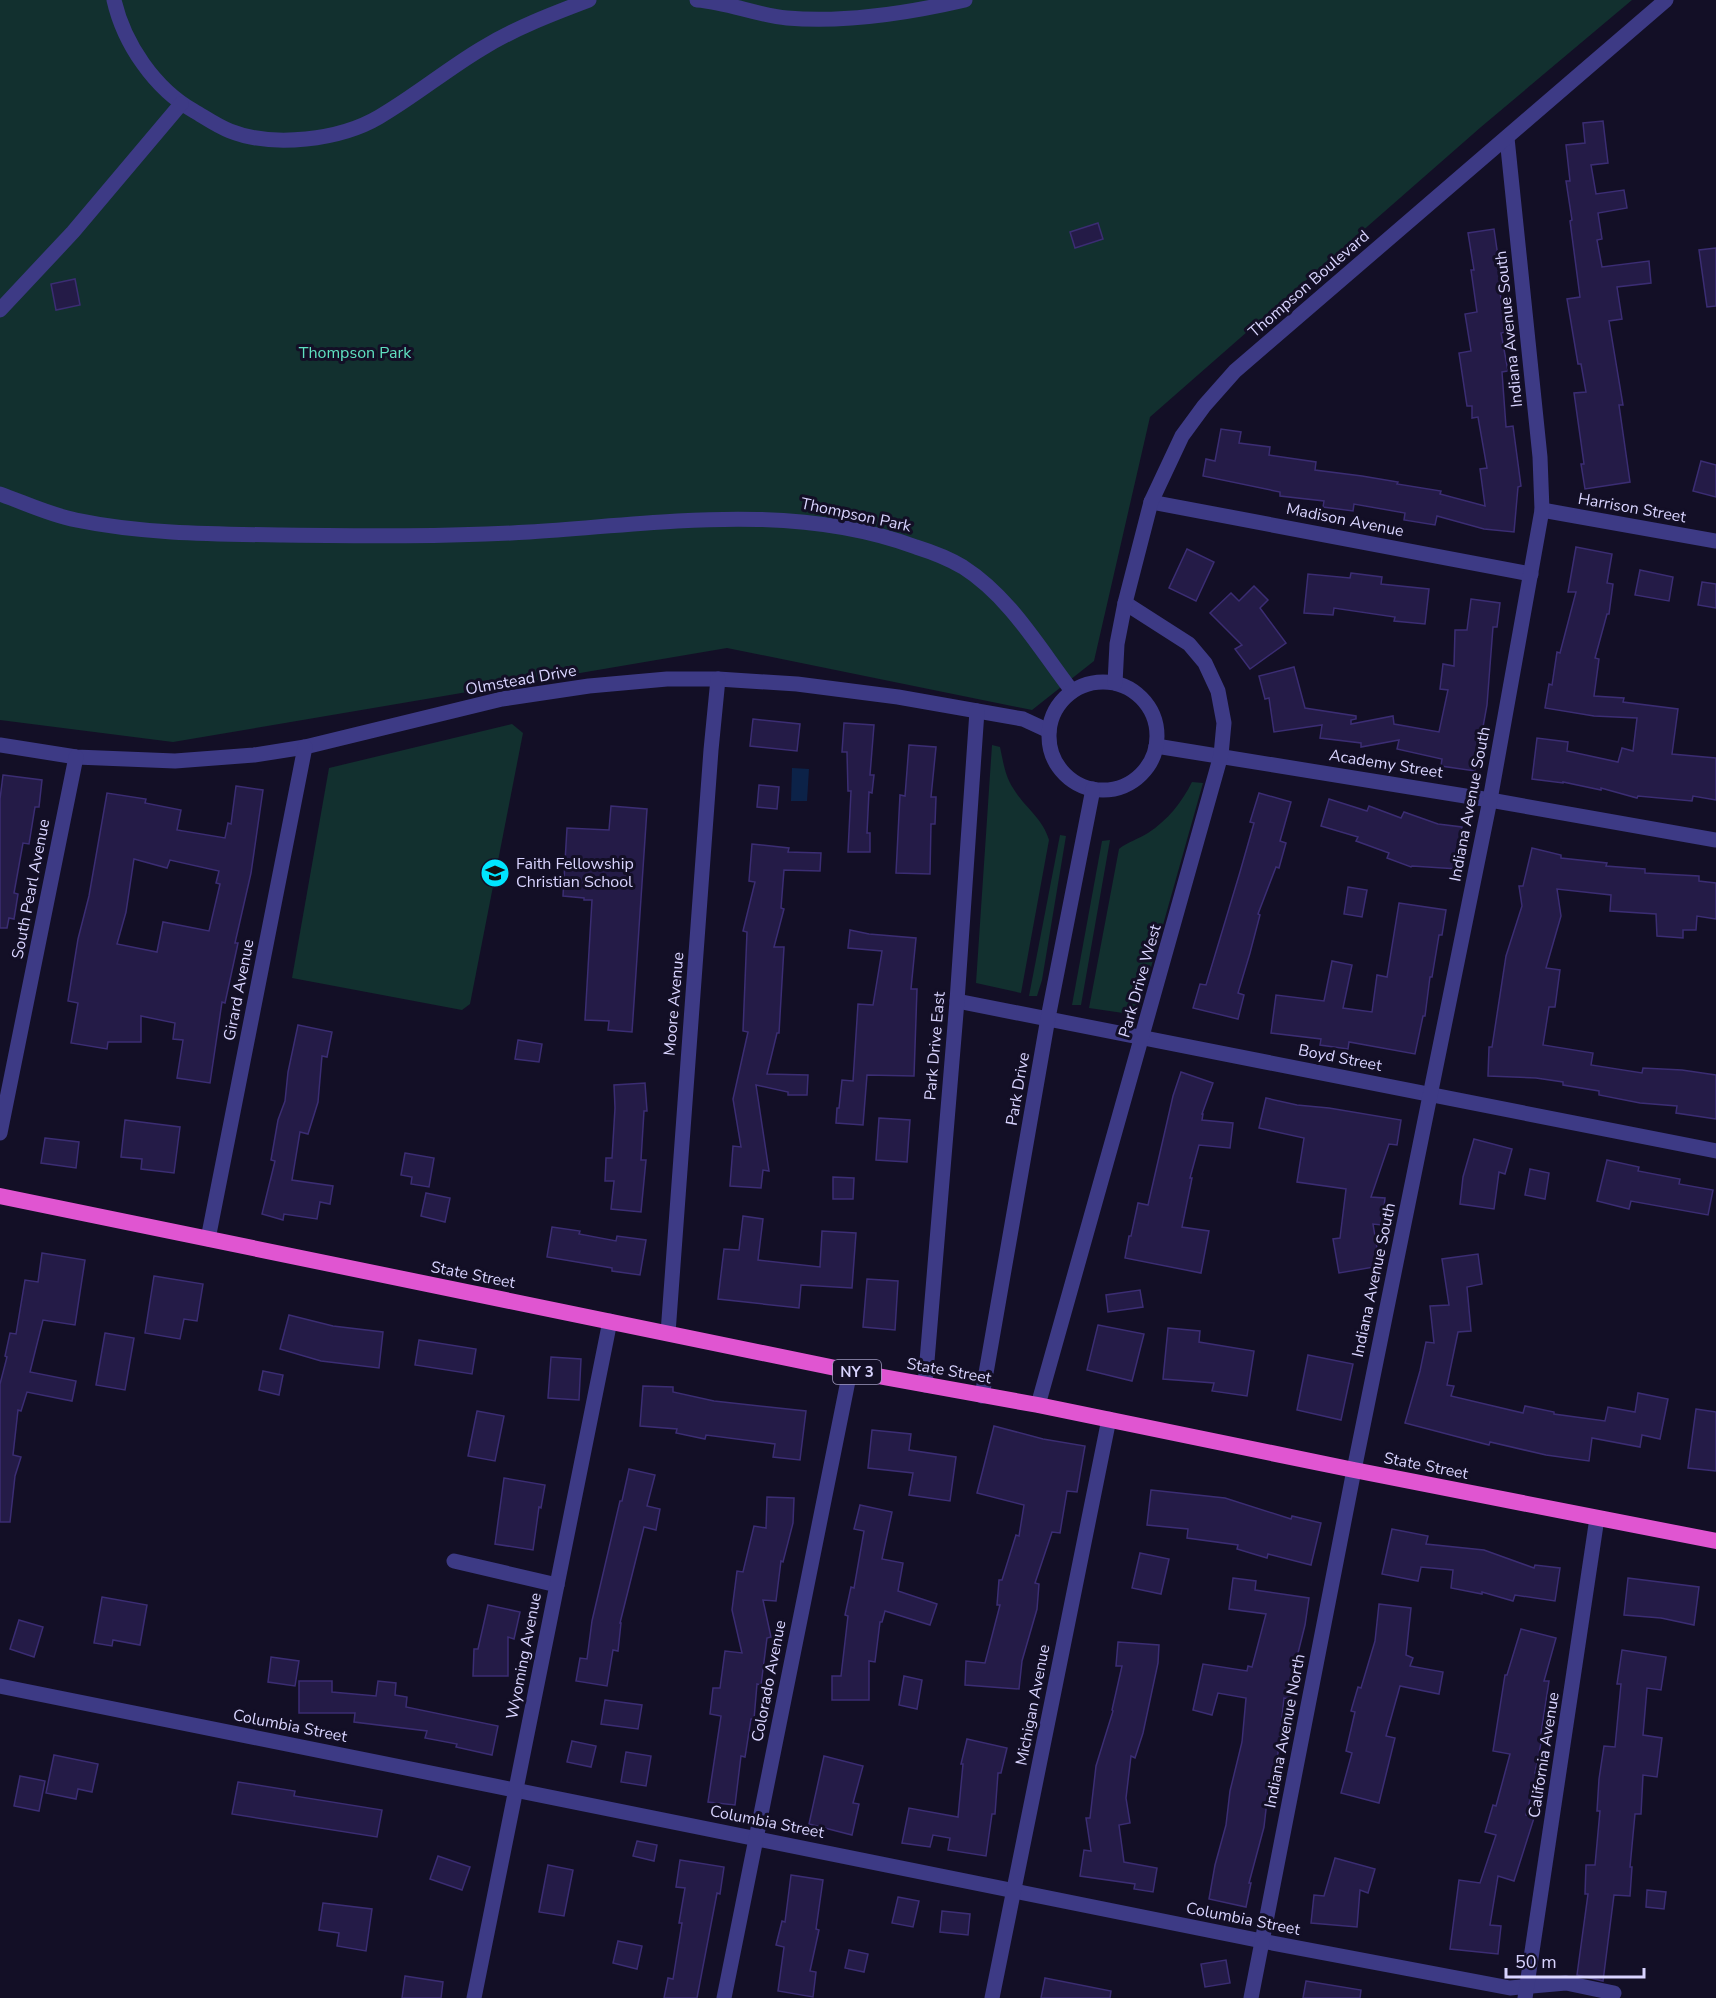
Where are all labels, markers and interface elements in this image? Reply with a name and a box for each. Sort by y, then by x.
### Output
street label: Thompson Boulevard [1244,225,1374,343]
street label: Indiana Avenue South [1490,250,1528,408]
park label: Thompson Park [299,342,412,364]
street label: Harrison Street [1576,488,1688,528]
street label: Thompson Park [799,493,914,538]
street label: Madison Avenue [1284,498,1406,542]
street label: Olmstead Drive [464,659,578,701]
street label: Indiana Avenue South [1444,725,1496,883]
street label: Academy Street [1328,744,1445,784]
street label: South Pearl Avenue [7,817,55,961]
place label: Faith Fellowship Christian School [516,853,634,893]
school or university icon: Faith Fellowship Christian School [479,857,511,889]
street label: Park Drive West [1113,922,1167,1040]
street label: Girard Avenue [218,937,260,1043]
street label: Moore Avenue [659,951,689,1057]
street label: Park Drive East [919,990,951,1101]
street label: Boyd Street [1296,1039,1384,1077]
street label: Park Drive [1001,1051,1035,1127]
street label: Indiana Avenue South [1347,1201,1401,1359]
street label: State Street [429,1256,518,1294]
street label: State Street [905,1353,993,1389]
road number: NY 3 [833,1360,881,1384]
street label: State Street [1382,1447,1471,1485]
street label: Wyoming Avenue [501,1591,547,1721]
street label: Colorado Avenue [746,1618,792,1744]
street label: Michigan Avenue [1010,1642,1056,1768]
street label: Indiana Avenue North [1259,1652,1311,1810]
street label: California Avenue [1523,1691,1565,1819]
street label: Columbia Street [231,1704,349,1748]
street label: Columbia Street [708,1800,826,1844]
street label: Columbia Street [1184,1897,1302,1941]
scale bar [1506,1941,1644,1979]
text: 50 m [1515,1950,1557,1974]

